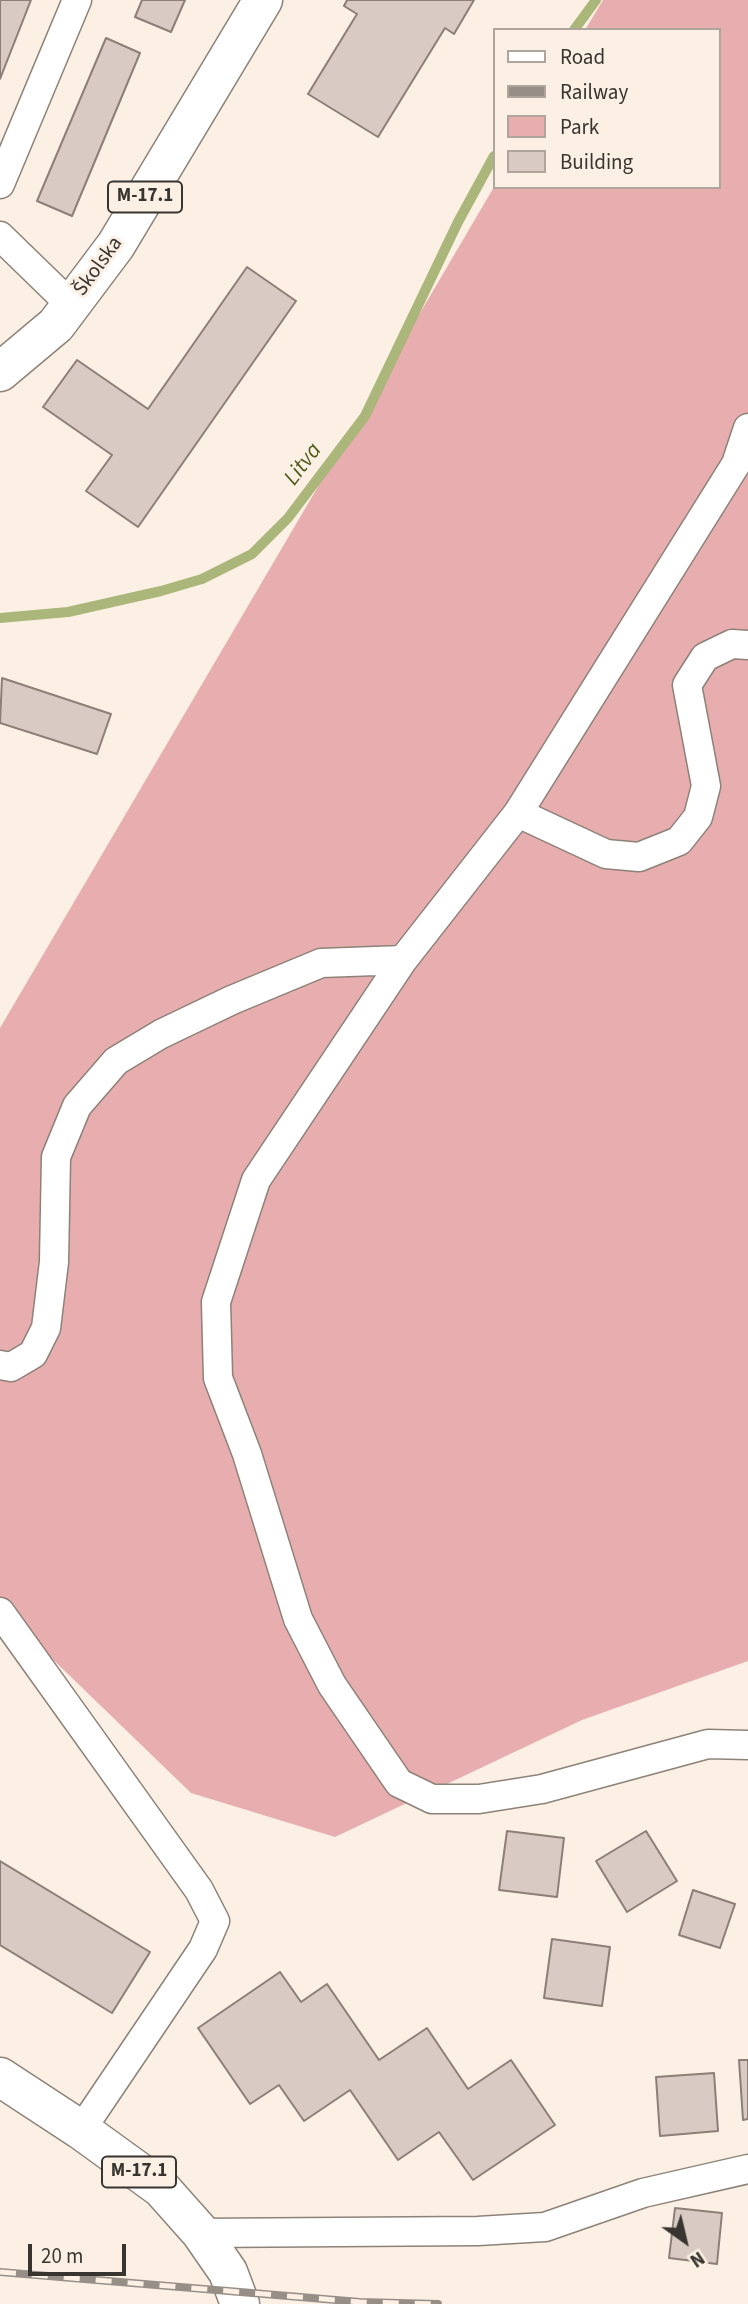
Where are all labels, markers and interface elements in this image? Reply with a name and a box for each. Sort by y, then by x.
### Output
legend [492,28,720,189]
text: Road [560,42,605,72]
text: Railway [560,77,628,107]
text: Park [560,112,599,142]
text: Building [560,147,633,177]
road number: M-17.1 [108,182,182,212]
street label: Školska [69,232,129,302]
water label: Litva [279,438,329,492]
road number: M-17.1 [102,2156,176,2188]
north arrow [650,2206,720,2276]
scale bar [32,2230,130,2274]
text: 20 m [41,2241,83,2271]
text: N [684,2244,710,2274]

